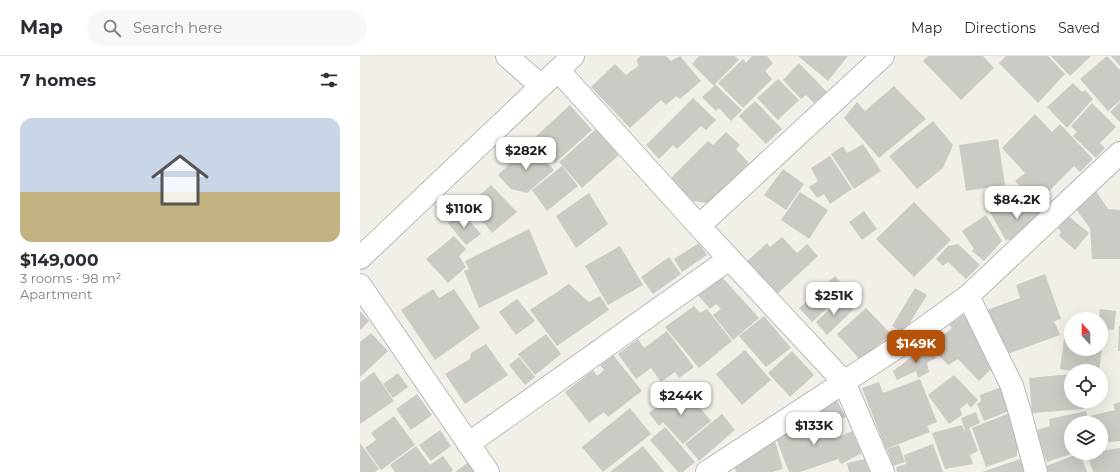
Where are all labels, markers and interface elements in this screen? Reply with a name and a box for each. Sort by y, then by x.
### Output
search box [87,10,367,46]
text: Map [20,16,63,39]
icon: search [101,17,123,39]
text: Search here [133,18,222,37]
text: Map [911,19,942,37]
text: Directions [964,19,1036,37]
text: Saved [1058,19,1100,37]
icon: filters [318,69,340,91]
text: 7 homes [20,70,96,90]
pin: $282K [498,137,554,171]
text: $282K [505,142,547,158]
icon: home [144,144,216,216]
pin: $84.2K [984,186,1050,220]
text: $84.2K [994,191,1040,207]
pin: $110K [436,195,492,229]
text: $110K [446,200,482,216]
text: $149,000 [20,250,98,270]
text: 3 rooms · 98 m² [20,270,121,286]
pin: $251K [806,282,862,316]
text: Apartment [20,286,92,302]
text: $251K [815,287,853,303]
north arrow [1064,312,1108,356]
map controls [1064,312,1108,460]
pin: $149K [888,330,944,364]
text: $149K [896,335,936,351]
button: locate [1064,364,1108,408]
pin: $244K [653,382,709,416]
text: $244K [659,387,703,403]
pin: $133K [786,412,842,446]
button: layers [1064,416,1108,460]
text: $133K [795,417,833,433]

